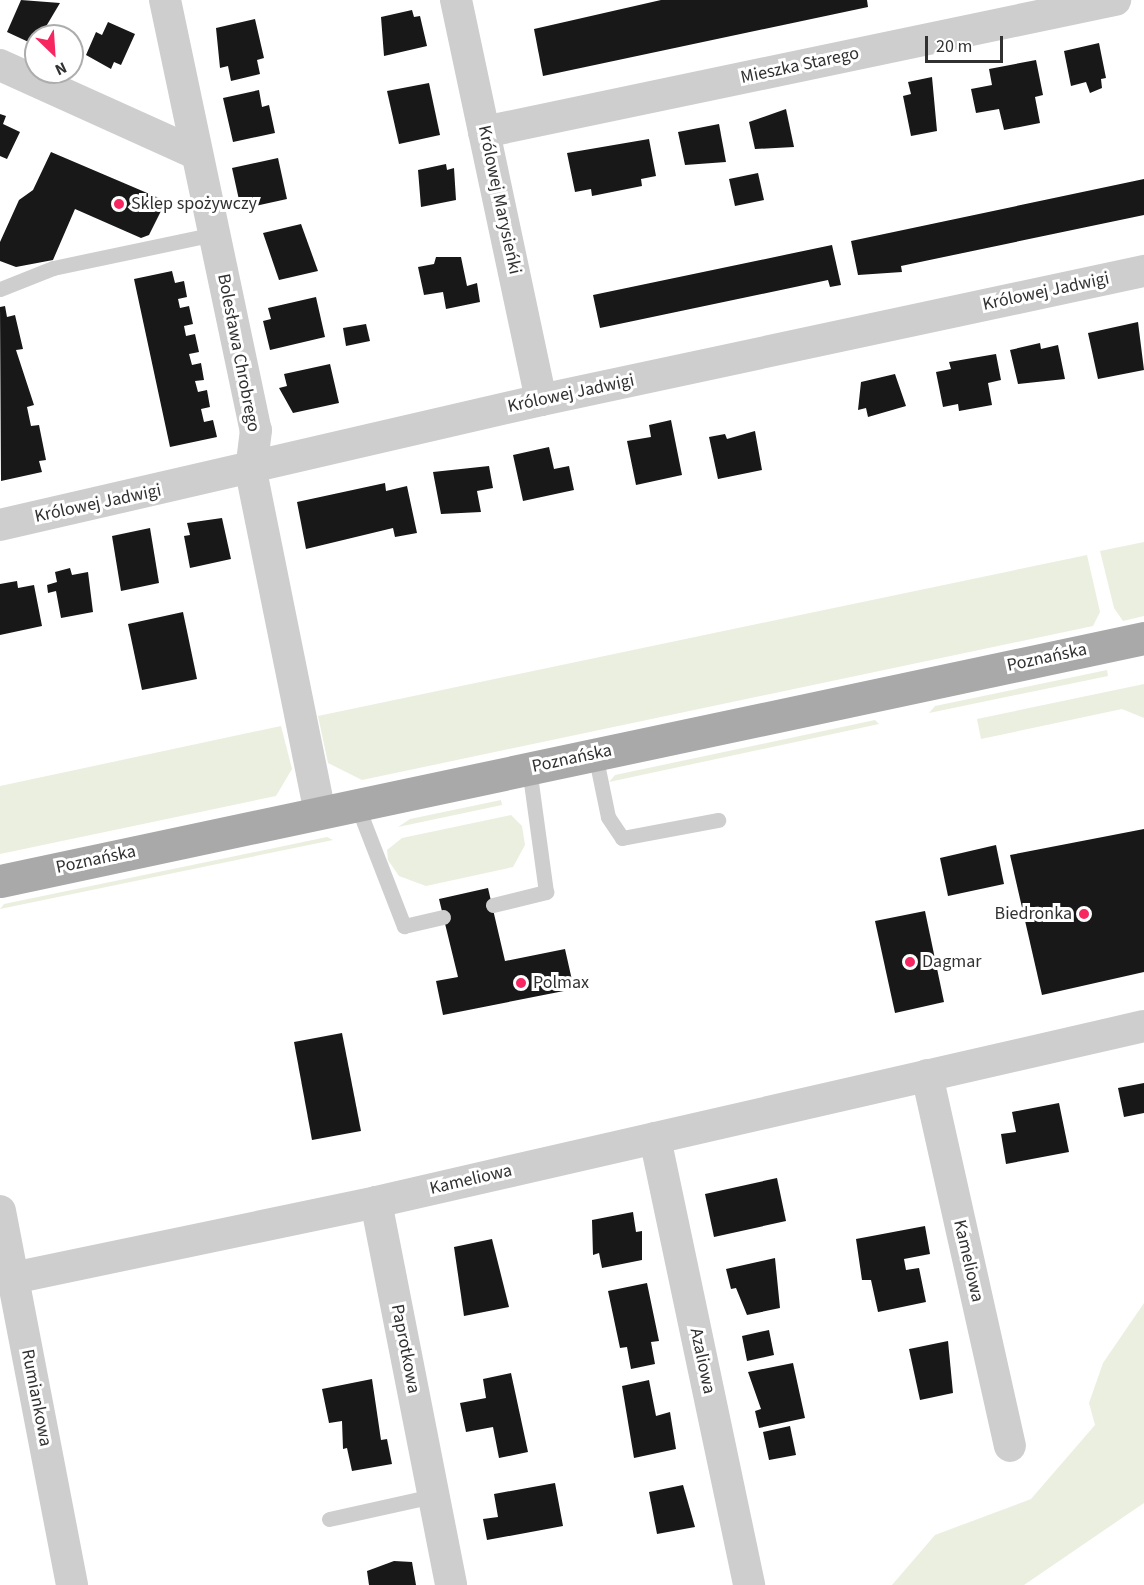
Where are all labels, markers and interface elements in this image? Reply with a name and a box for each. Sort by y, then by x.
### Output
north arrow [24,24,84,84]
scale bar [928,24,1006,62]
text: 20 m [936,34,972,59]
street label: Mieszka Starego [739,43,861,89]
text: N [51,56,70,81]
street label: Królowej Marysieńki [473,124,525,276]
place label: Sklep spożywczy [131,193,257,215]
marker: Sklep spożywczy [112,197,126,211]
street label: Królowej Jadwigi [981,268,1111,316]
street label: Bolesława Chrobrego [212,272,264,434]
street label: Królowej Jadwigi [506,370,636,418]
street label: Królowej Jadwigi [33,480,163,528]
street label: Poznańska [1005,639,1089,677]
street label: Poznańska [530,740,614,778]
street label: Poznańska [54,841,138,879]
place label: Biedronka [995,903,1072,925]
marker: Biedronka [1077,907,1091,921]
place label: Dagmar [922,951,981,973]
marker: Dagmar [903,955,917,969]
place label: Polmax [533,972,589,994]
marker: Polmax [514,976,528,990]
street label: Kameliowa [428,1160,514,1200]
street label: Kameliowa [948,1218,988,1304]
street label: Paprotkowa [386,1303,424,1395]
street label: Azaliowa [685,1326,719,1396]
street label: Rumiankowa [16,1348,56,1448]

